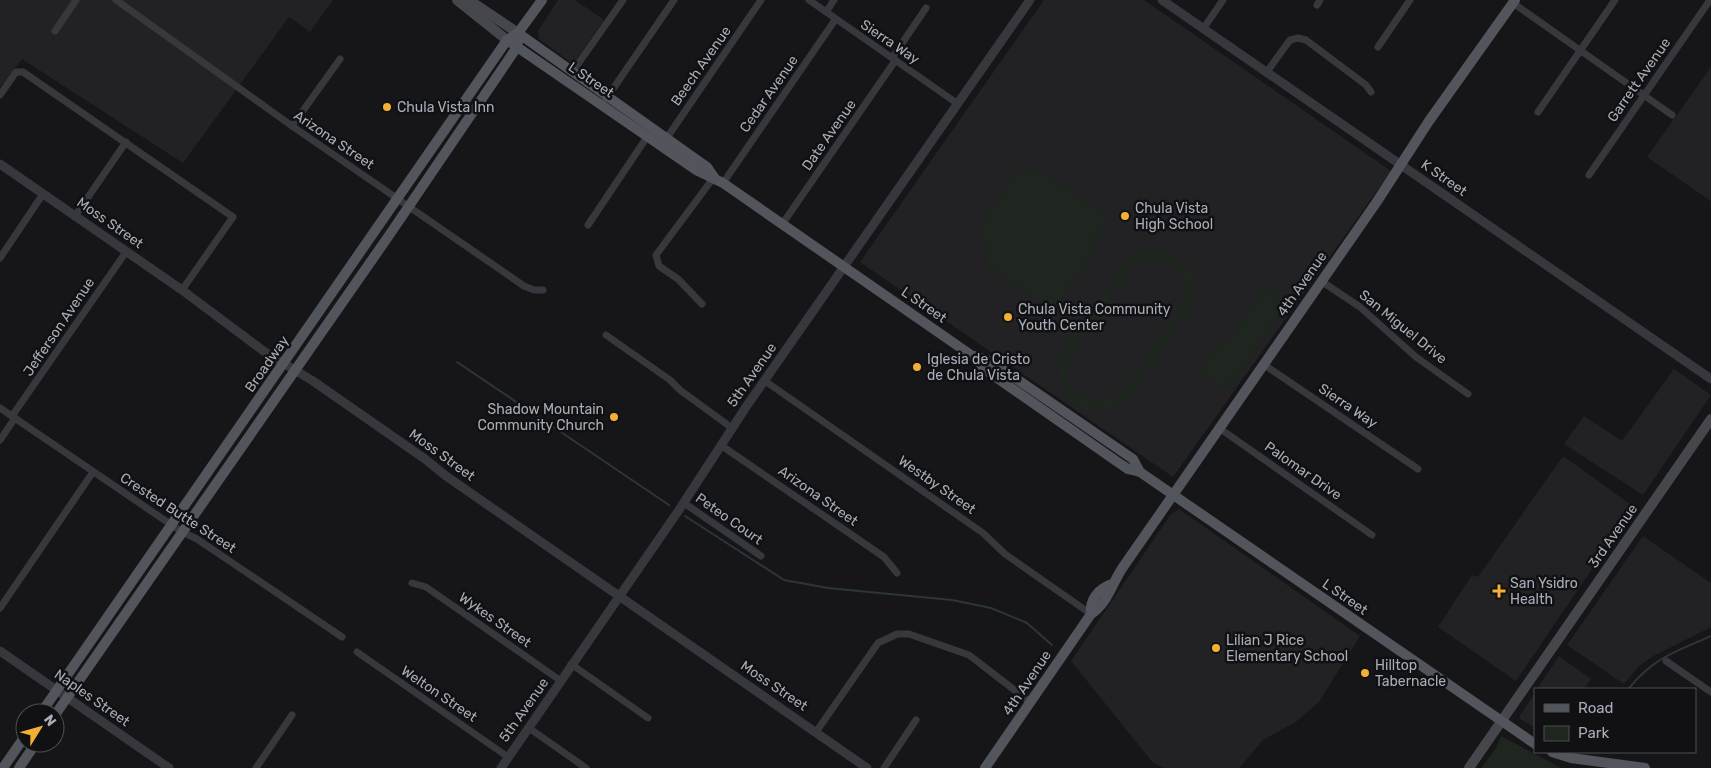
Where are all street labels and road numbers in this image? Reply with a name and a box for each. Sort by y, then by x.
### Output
street label: Sierra Way [857,16,923,68]
street label: Beech Avenue [667,23,735,109]
street label: Garrett Avenue [1604,35,1674,125]
street label: Cedar Avenue [736,52,802,136]
street label: L Street [565,59,617,102]
street label: Date Avenue [798,96,860,174]
street label: Arizona Street [291,107,378,173]
street label: K Street [1418,156,1471,200]
street label: Moss Street [73,194,147,252]
street label: 4th Avenue [1274,248,1331,320]
street label: Jefferson Avenue [20,274,98,379]
street label: L Street [898,283,950,327]
street label: San Miguel Drive [1356,286,1450,368]
street label: Broadway [241,332,293,395]
street label: 5th Avenue [724,340,780,410]
street label: Sierra Way [1315,380,1381,432]
street label: Moss Street [406,425,479,485]
street label: Palomar Drive [1261,438,1345,504]
street label: Westby Street [895,452,979,518]
street label: Arizona Street [775,462,862,530]
street label: Crested Butte Street [117,469,240,557]
street label: Peteo Court [692,490,766,549]
street label: 3rd Avenue [1585,501,1641,571]
street label: L Street [1319,575,1371,619]
street label: Wykes Street [455,589,535,652]
street label: 4th Avenue [999,647,1055,719]
street label: Moss Street [737,657,811,715]
street label: Welton Street [398,662,481,726]
street label: Naples Street [51,666,133,730]
street label: 5th Avenue [496,675,552,745]

